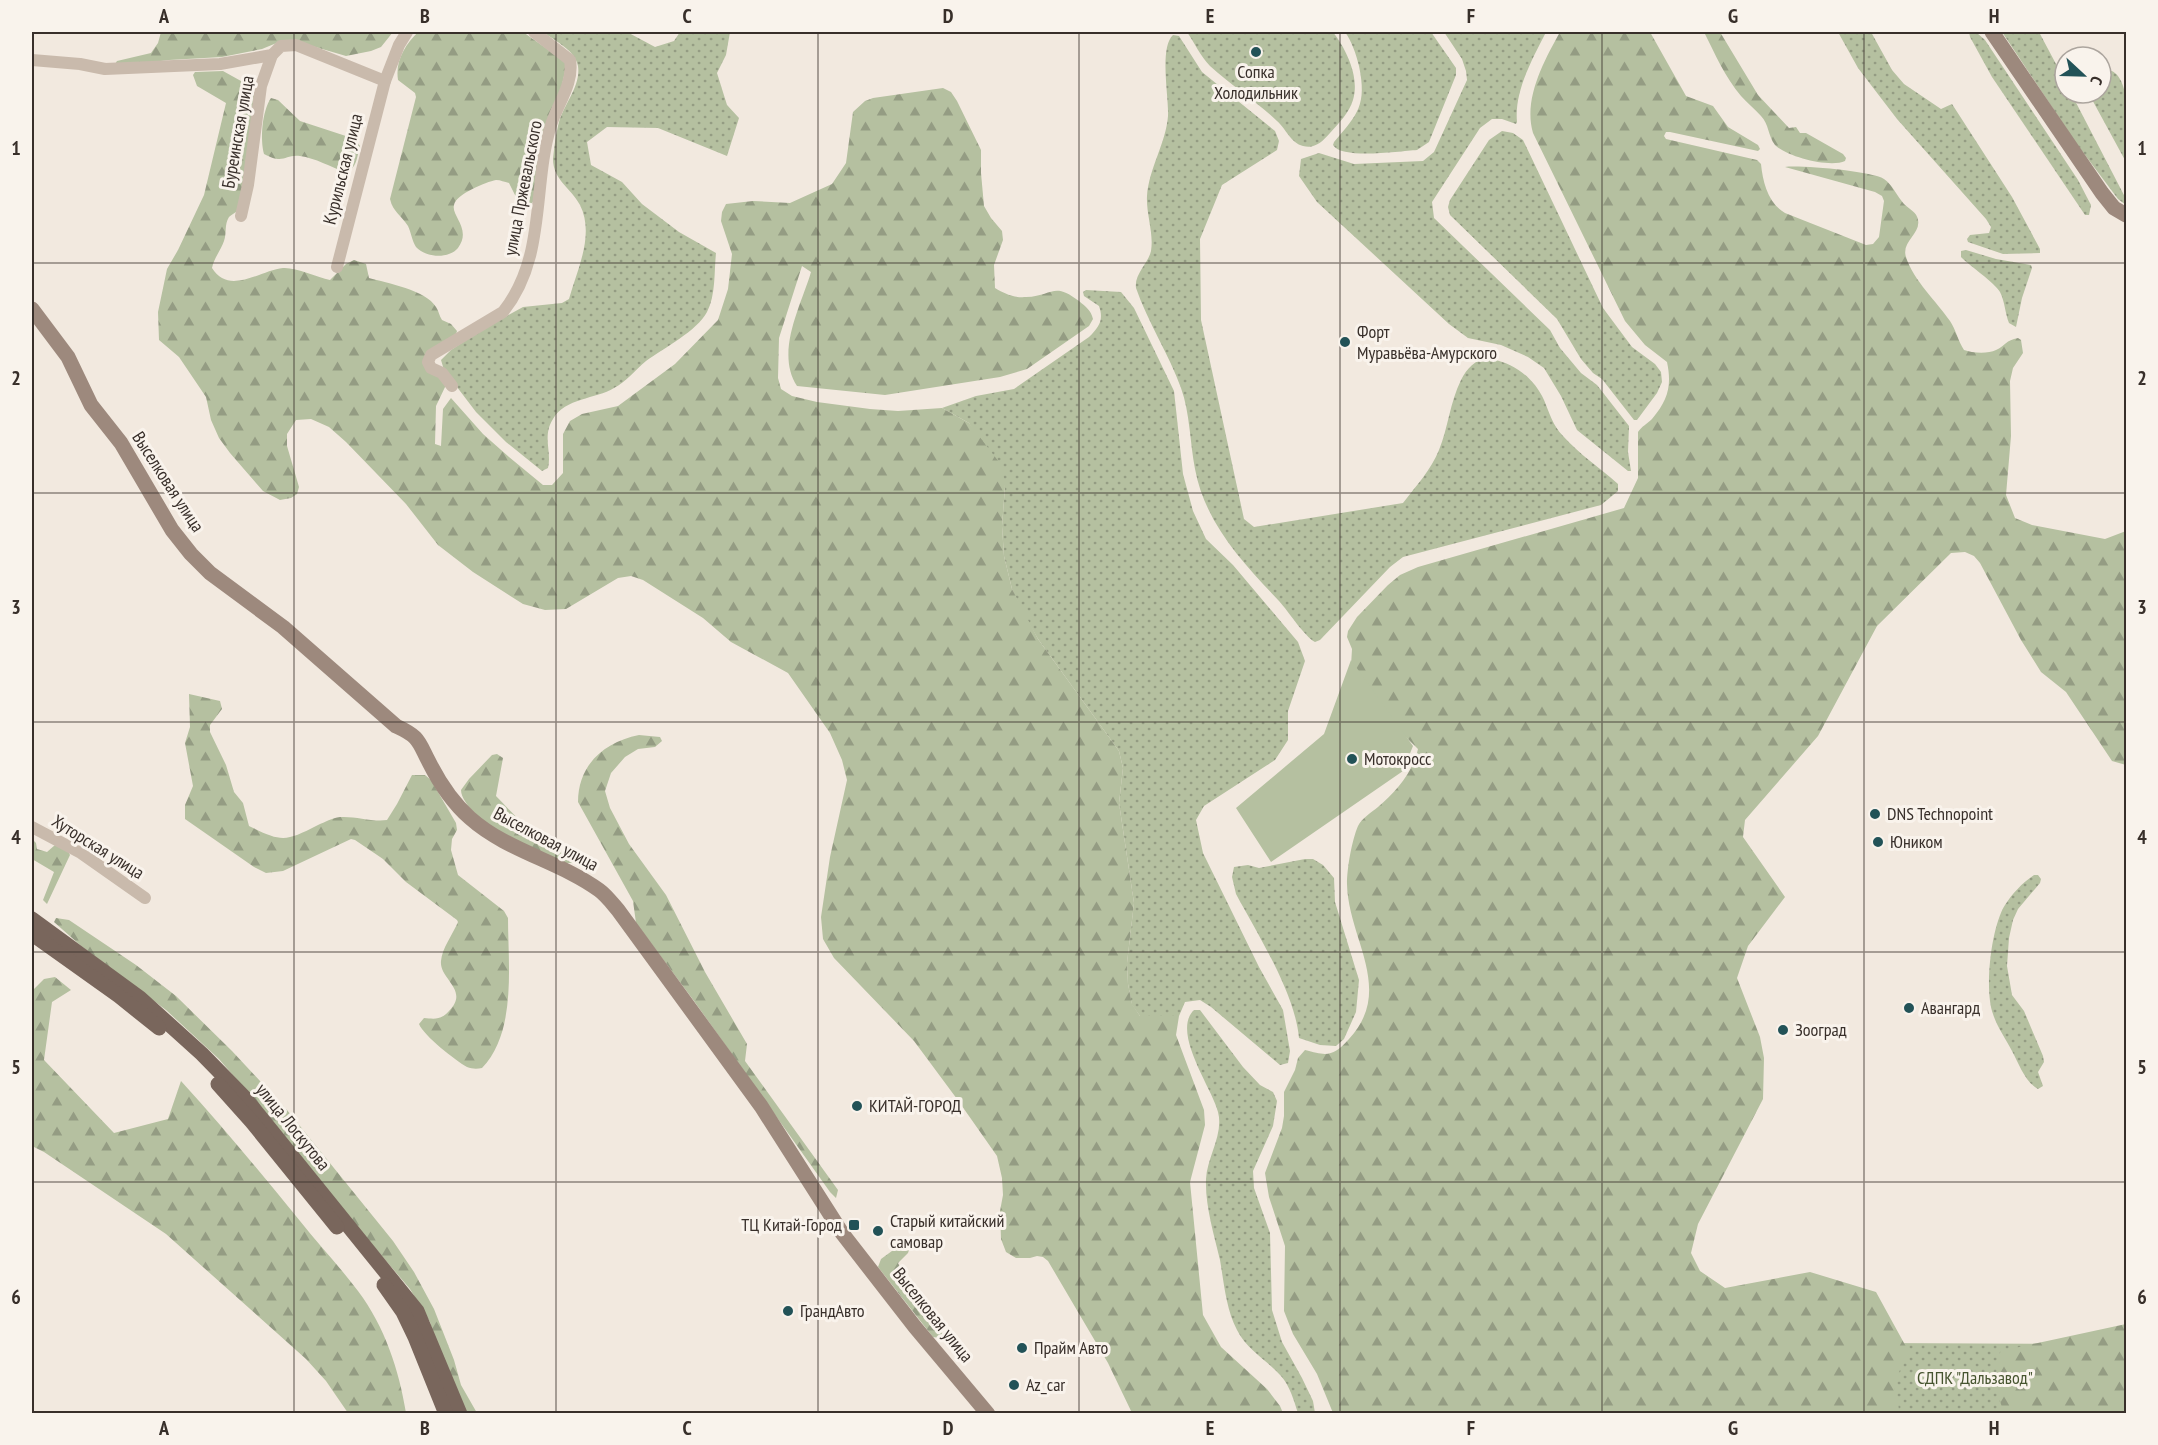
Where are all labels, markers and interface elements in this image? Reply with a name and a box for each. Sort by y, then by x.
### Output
text: A [158,3,170,29]
text: B [420,3,430,29]
text: C [682,3,692,29]
text: D [943,3,954,29]
text: E [1206,3,1214,29]
text: F [1467,3,1475,29]
text: G [1728,3,1738,29]
text: H [1989,3,1999,29]
marker: Сопка Холодильник [1249,45,1263,59]
north arrow [2053,45,2113,105]
place label: Сопка Холодильник [1214,60,1298,104]
text: С [2086,73,2108,88]
street label: Буреинская улица [216,74,259,190]
street label: Курильская улица [318,111,367,227]
street label: улица Пржевальского [498,118,547,257]
text: 1 [11,135,21,161]
text: 1 [2137,135,2147,161]
place label: Форт Муравьёва-Амурского [1357,320,1497,364]
marker: Форт Муравьёва-Амурского [1338,335,1352,349]
text: 2 [11,365,21,391]
text: 2 [2137,365,2147,391]
street label: Выселковая улица [127,427,209,536]
text: 3 [11,594,21,620]
text: 3 [2137,594,2147,620]
place label: Мотокросс [1364,747,1432,770]
marker: Мотокросс [1345,752,1359,766]
street label: Выселковая улица [490,801,603,876]
place label: DNS Technopoint [1887,802,1993,825]
marker: DNS Technopoint [1868,807,1882,821]
street label: Хуторская улица [48,809,149,884]
text: 4 [11,824,21,850]
text: 4 [2137,824,2147,850]
place label: Юником [1890,830,1943,853]
marker: Юником [1871,835,1885,849]
place label: Авангард [1921,996,1980,1019]
marker: Авангард [1902,1001,1916,1015]
place label: Зооград [1795,1018,1847,1041]
marker: Зооград [1776,1023,1790,1037]
text: 5 [11,1054,21,1080]
text: 5 [2137,1054,2147,1080]
street label: улица Лоскутова [251,1078,336,1175]
place label: КИТАЙ-ГОРОД [869,1094,962,1117]
marker: КИТАЙ-ГОРОД [850,1099,864,1113]
place label: Старый китайский самовар [890,1209,1004,1253]
place label: ТЦ Китай-Город [741,1213,842,1236]
marker: ТЦ Китай-Город [847,1218,861,1232]
marker: Старый китайский самовар [871,1224,885,1238]
street label: Выселковая улица [888,1263,979,1367]
text: 6 [11,1284,21,1310]
text: 6 [2137,1284,2147,1310]
place label: ГрандАвто [800,1299,865,1322]
marker: ГрандАвто [781,1304,795,1318]
place label: Прайм Авто [1034,1336,1108,1359]
marker: Прайм Авто [1015,1341,1029,1355]
park label: СДПК "Дальзавод" [1917,1366,2033,1389]
place label: Az_car [1026,1373,1065,1396]
marker: Az_car [1007,1378,1021,1392]
text: A [158,1415,170,1441]
text: B [420,1415,430,1441]
text: C [682,1415,692,1441]
text: D [943,1415,954,1441]
text: E [1206,1415,1214,1441]
text: F [1467,1415,1475,1441]
text: G [1728,1415,1738,1441]
text: H [1989,1415,1999,1441]

